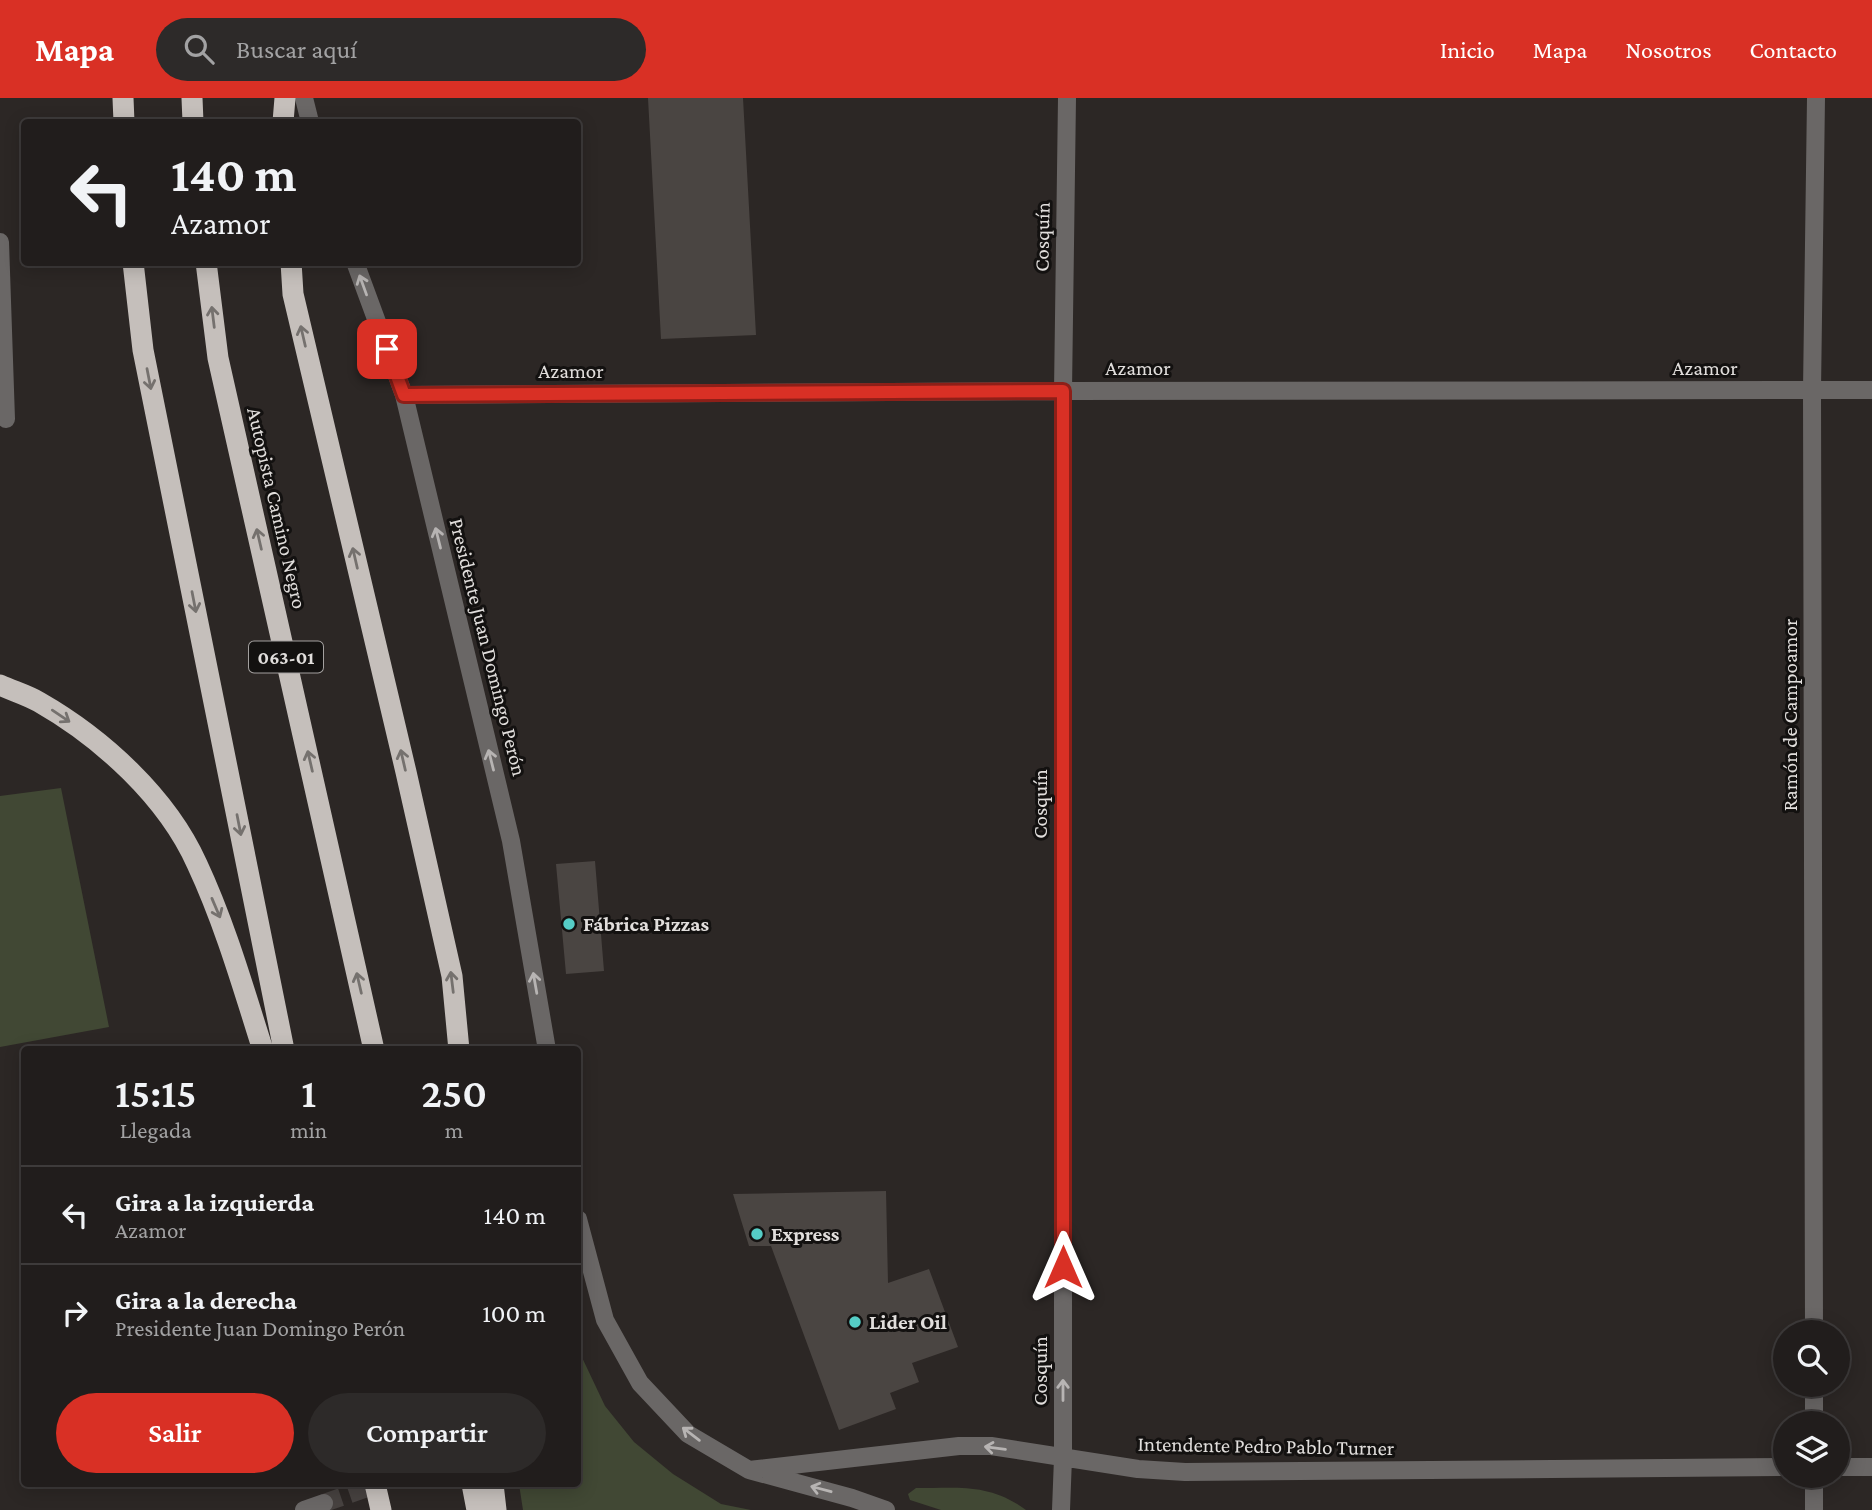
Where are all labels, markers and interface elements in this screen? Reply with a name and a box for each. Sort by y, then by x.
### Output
search box [156,18,646,81]
icon: search [180,30,218,68]
text: Mapa [35,31,114,68]
text: Buscar aquí [236,35,357,64]
text: Inicio [1440,36,1495,63]
text: Mapa [1533,36,1587,63]
text: Nosotros [1625,36,1712,63]
text: Contacto [1750,36,1837,63]
icon: left [56,147,147,238]
text: 140 m [171,147,296,202]
street label: Cosquín [1029,202,1055,272]
text: Azamor [171,205,271,241]
one-way arrow [356,274,369,296]
one-way arrow [206,306,219,329]
pin [357,319,417,379]
one-way arrow [296,325,309,348]
icon: arrive [368,330,406,368]
street label: Azamor [1105,356,1171,380]
street label: Azamor [1672,356,1738,380]
street label: Azamor [538,359,604,383]
one-way arrow [142,367,156,390]
street label: Autopista Camino Negro [242,405,312,611]
street label: Presidente Juan Domingo Perón [444,516,532,778]
one-way arrow [431,527,444,550]
one-way arrow [252,529,265,551]
one-way arrow [348,547,361,570]
one-way arrow [187,590,201,613]
street label: Ramón de Campoamor [1778,618,1802,811]
road number: 063-01 [249,642,323,672]
one-way arrow [50,709,70,723]
one-way arrow [396,749,409,772]
one-way arrow [484,749,497,772]
one-way arrow [302,750,316,773]
street label: Cosquín [1028,769,1052,839]
one-way arrow [232,813,246,836]
one-way arrow [210,897,223,918]
place label: Fábrica Pizzas [583,912,709,936]
marker: Fábrica Pizzas [561,916,577,932]
one-way arrow [446,971,459,994]
one-way arrow [352,972,366,995]
one-way arrow [528,972,541,995]
text: 15:15 [115,1069,196,1116]
text: 1 [301,1069,316,1116]
text: 250 [421,1069,487,1116]
text: Llegada [120,1117,192,1143]
text: min [290,1117,327,1143]
text: m [445,1117,463,1143]
text: Gira a la izquierda [115,1188,314,1217]
icon: left [56,1196,94,1234]
text: 140 m [484,1201,546,1230]
text: Azamor [115,1217,187,1243]
place label: Express [771,1222,840,1246]
marker: Express [749,1226,765,1242]
position arrow [1026,1230,1100,1304]
text: Gira a la derecha [115,1286,297,1315]
icon: right [56,1294,94,1332]
text: 100 m [482,1299,546,1328]
place label: Lider Oil [869,1310,947,1334]
marker: Lider Oil [847,1314,863,1330]
text: Presidente Juan Domingo Perón [115,1315,405,1341]
map controls [1773,1320,1850,1488]
button: search [1773,1320,1850,1397]
street label: Cosquín [1028,1336,1052,1406]
one-way arrow [1056,1379,1070,1402]
button: Salir [56,1393,294,1473]
button: Compartir [308,1393,546,1473]
button: layers [1773,1411,1850,1488]
one-way arrow [683,1427,701,1442]
street label: Intendente Pedro Pablo Turner [1137,1432,1395,1460]
one-way arrow [985,1441,1007,1454]
one-way arrow [810,1482,832,1495]

